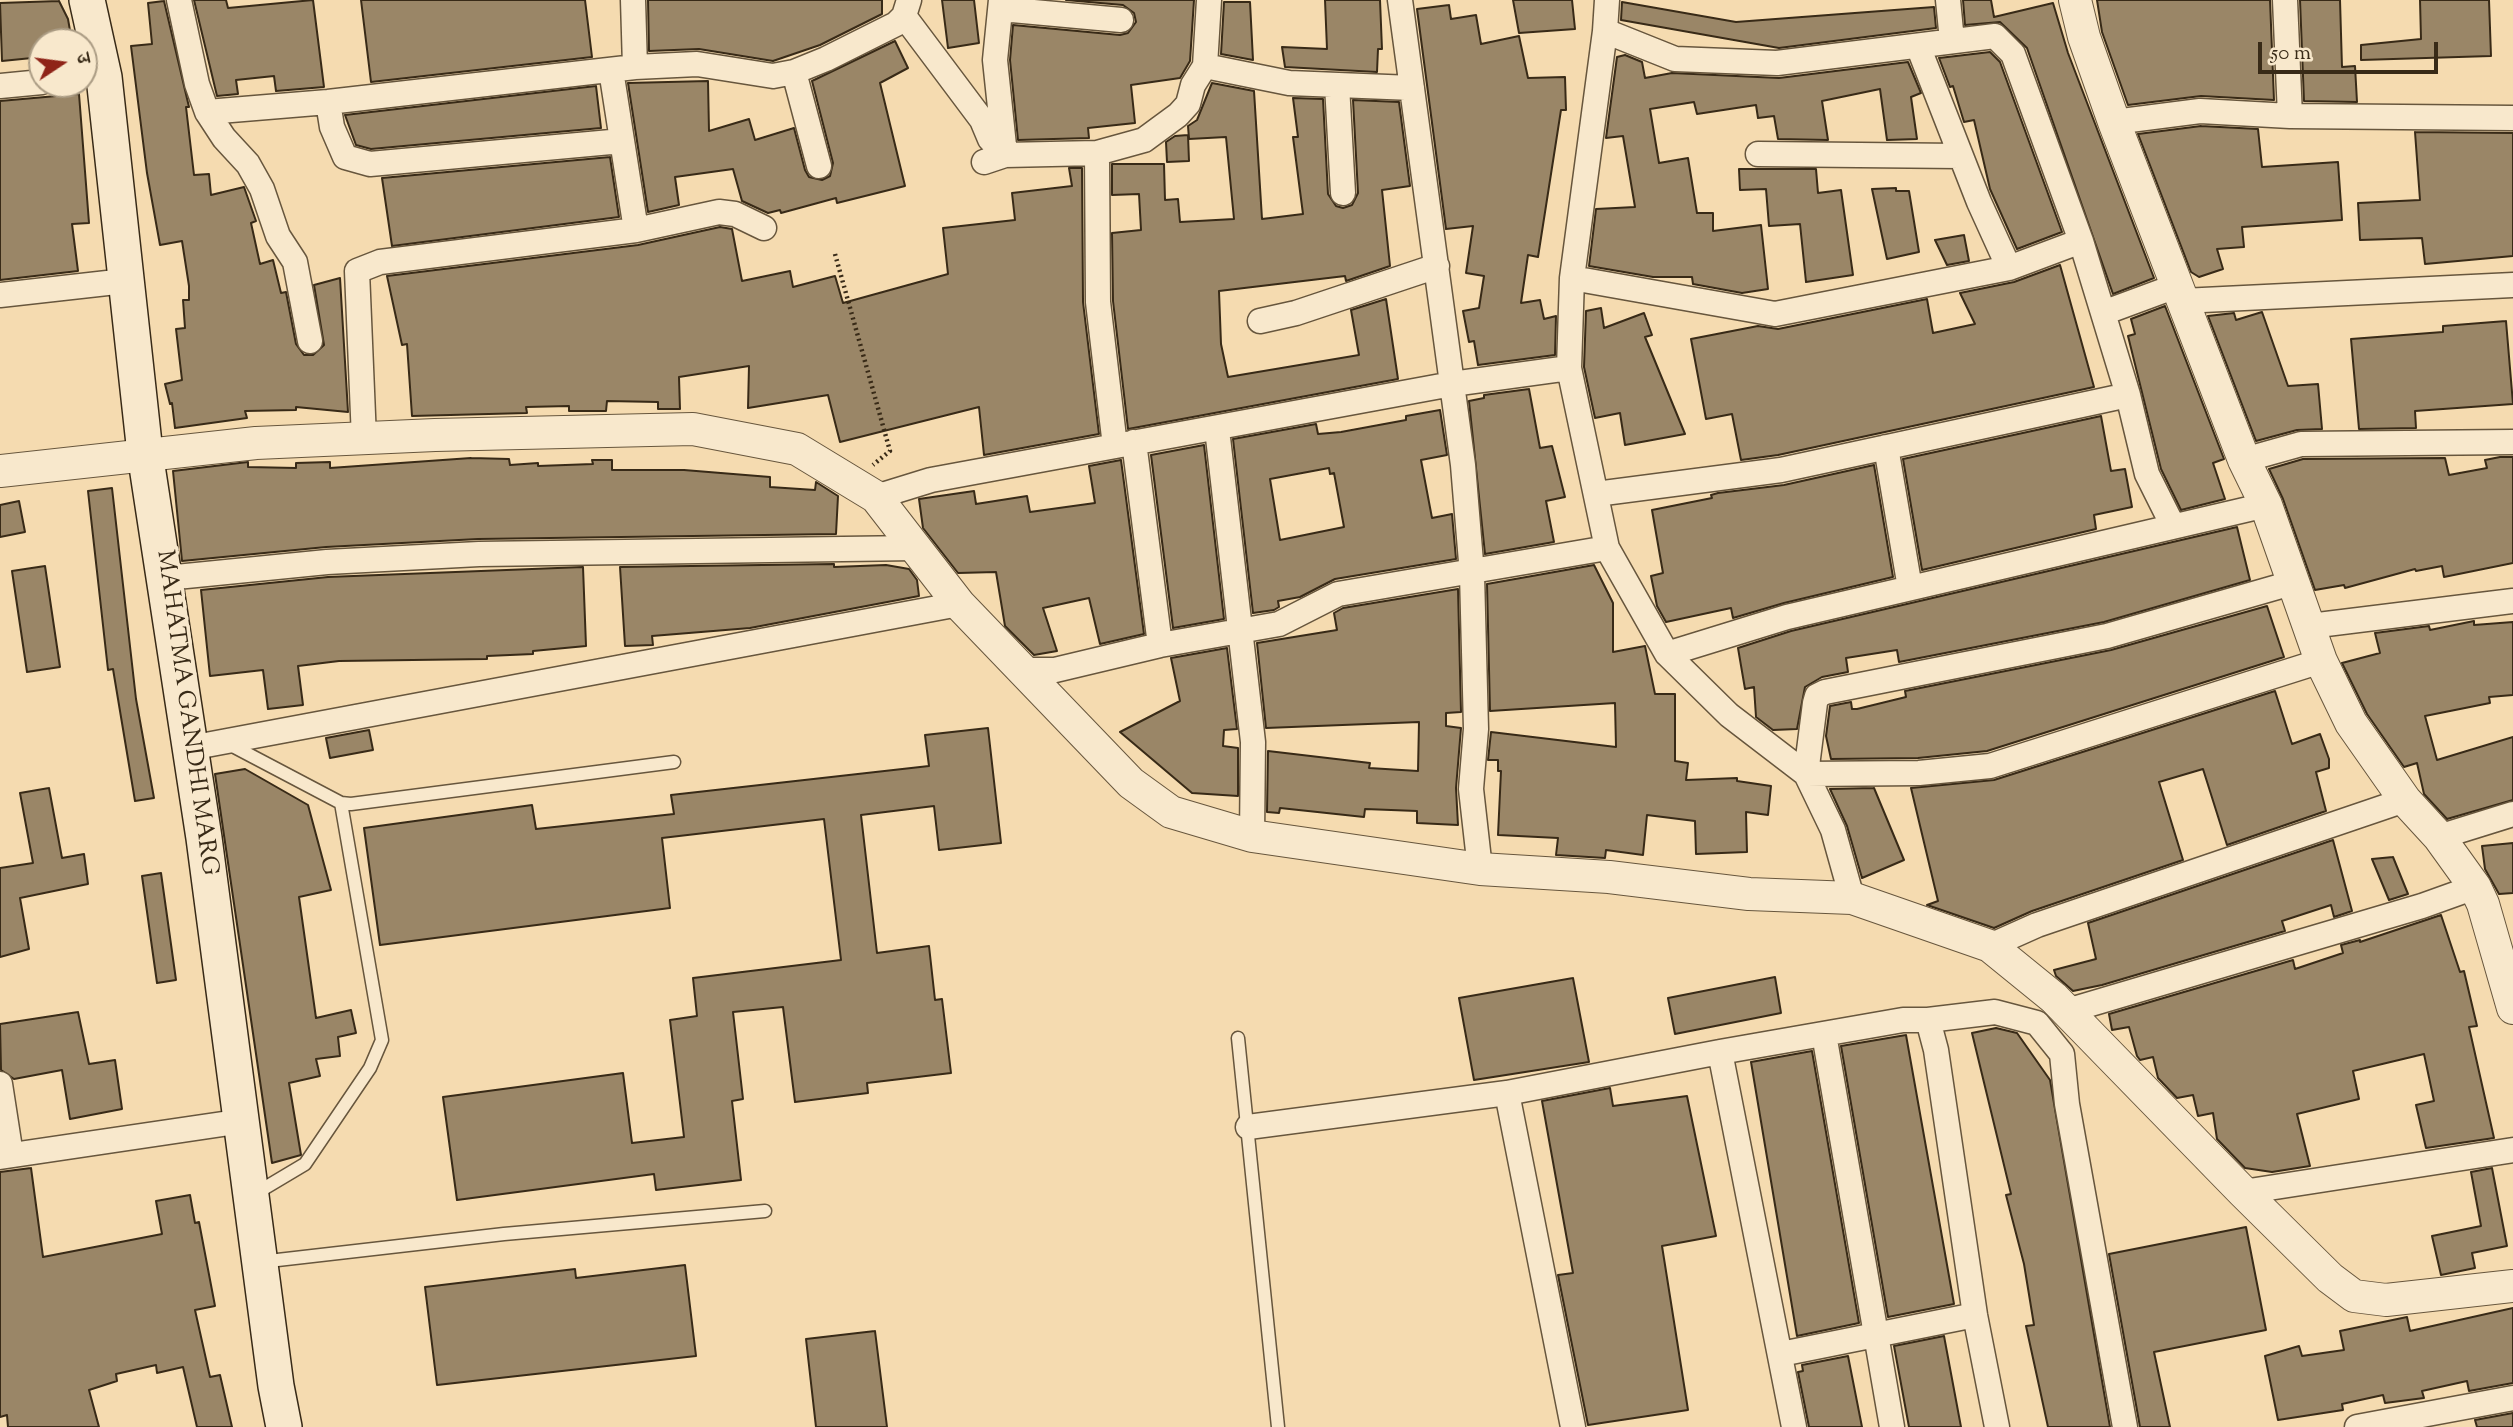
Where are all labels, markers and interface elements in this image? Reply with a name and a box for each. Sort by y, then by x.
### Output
north arrow [28,28,98,98]
scale bar [2261,28,2441,72]
text: 50 m [2271,39,2311,69]
text: उ [68,51,96,66]
street label: MAHATMA GANDHI MARG [148,548,222,878]

